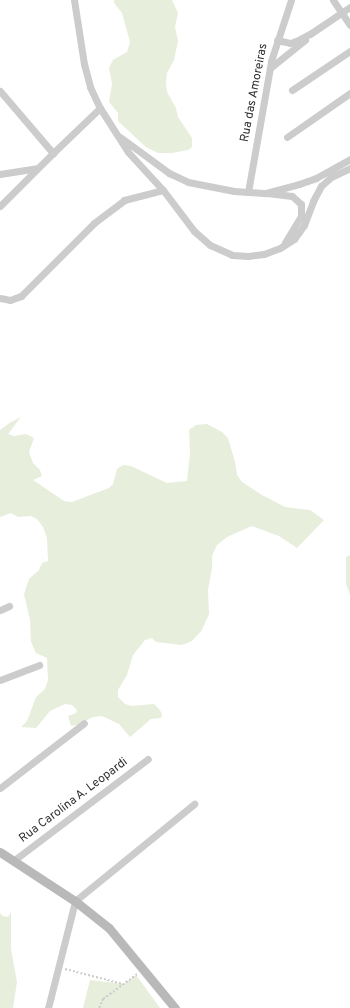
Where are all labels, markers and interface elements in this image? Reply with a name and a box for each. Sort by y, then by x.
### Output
street label: Rua das Amoreiras [238,42,272,144]
street label: Rua Carolina A. Leopardi [17,755,131,847]

